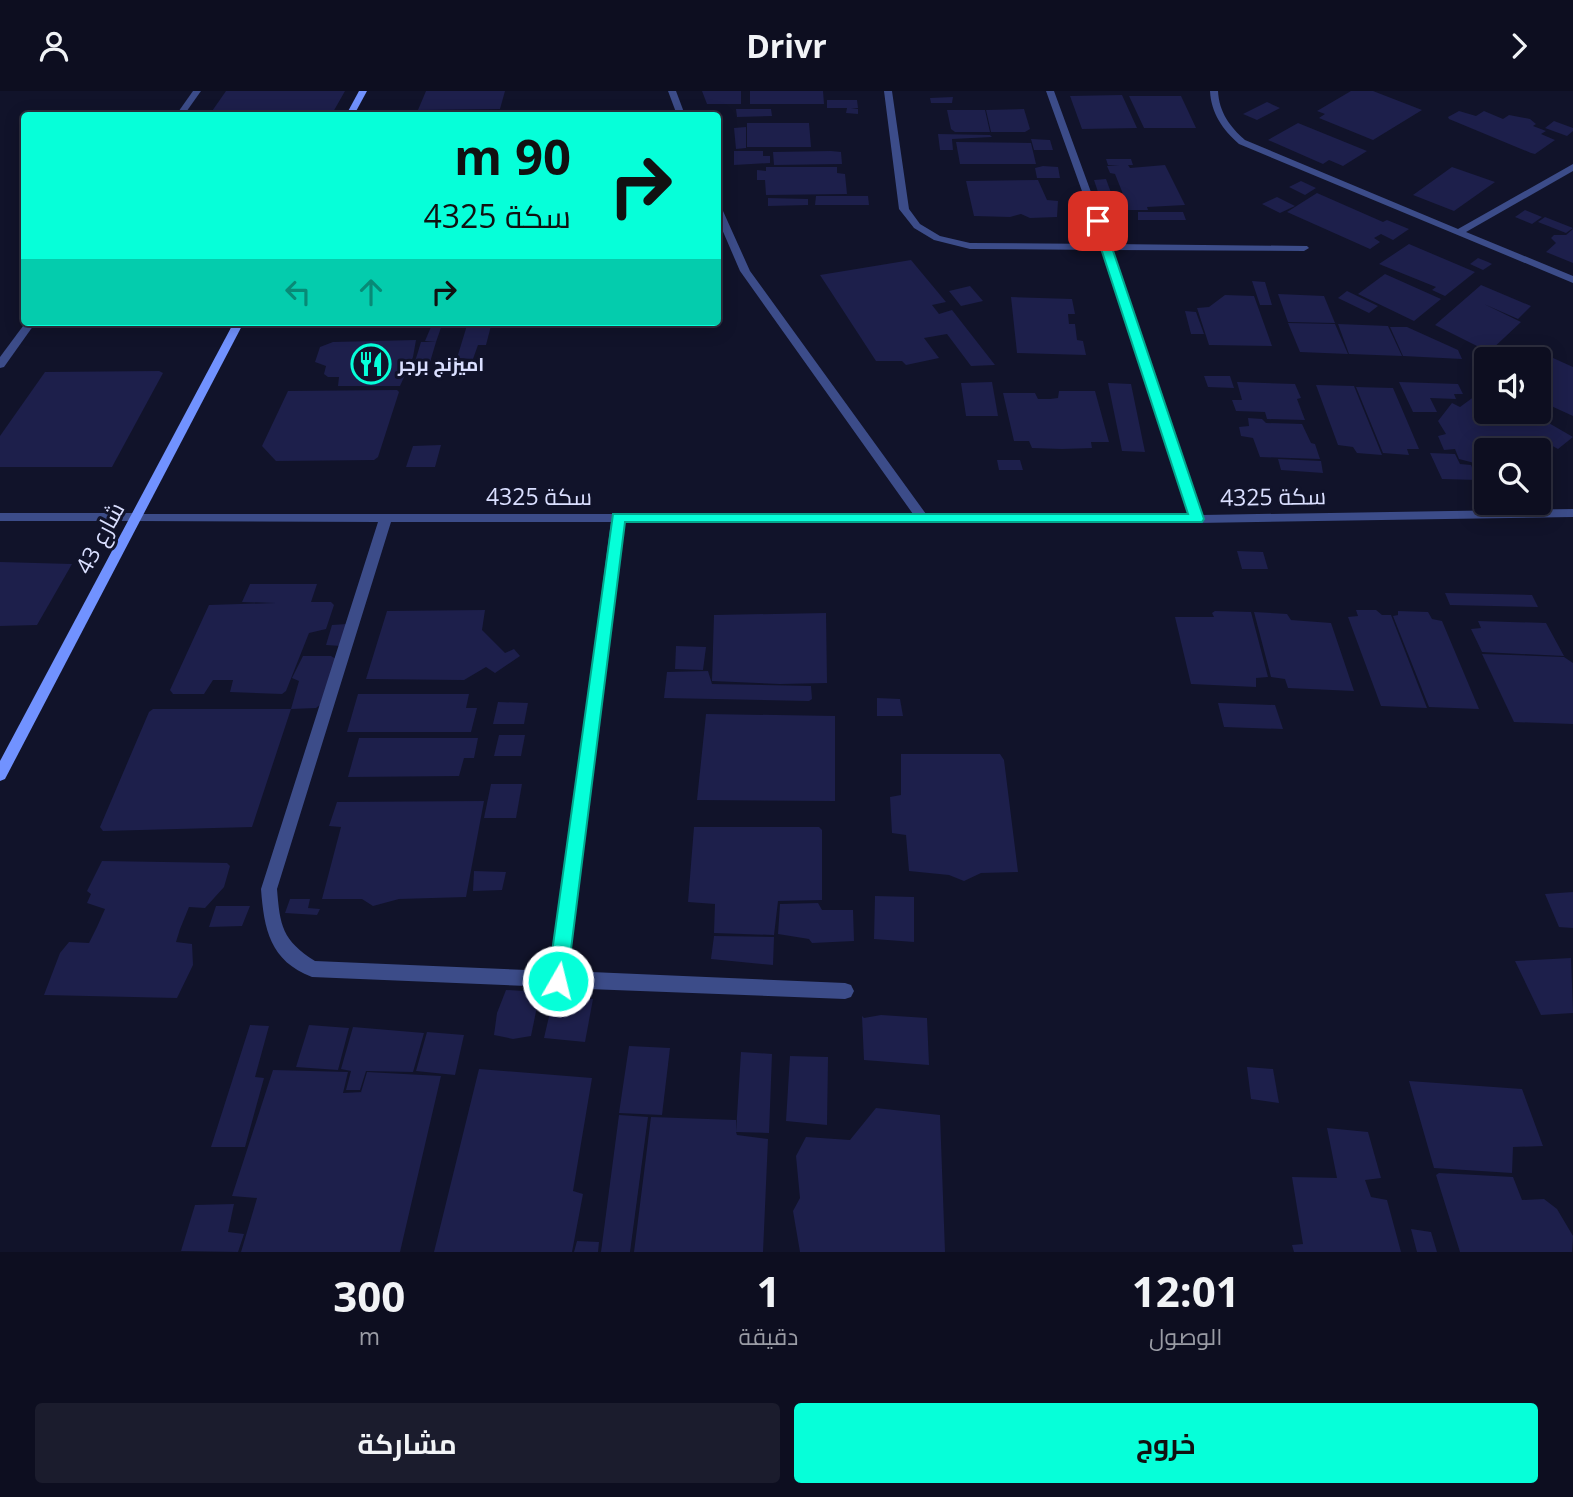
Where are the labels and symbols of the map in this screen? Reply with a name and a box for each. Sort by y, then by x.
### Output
pin [1068,191,1128,251]
restaurant icon: اميزنج برجر [350,343,392,385]
place label: اميزنج برجر [397,351,484,378]
street label: سكة 4325 [1220,479,1326,513]
street label: سكة 4325 [486,480,592,512]
street label: شارع 43 [67,496,132,579]
position arrow [521,944,595,1018]

